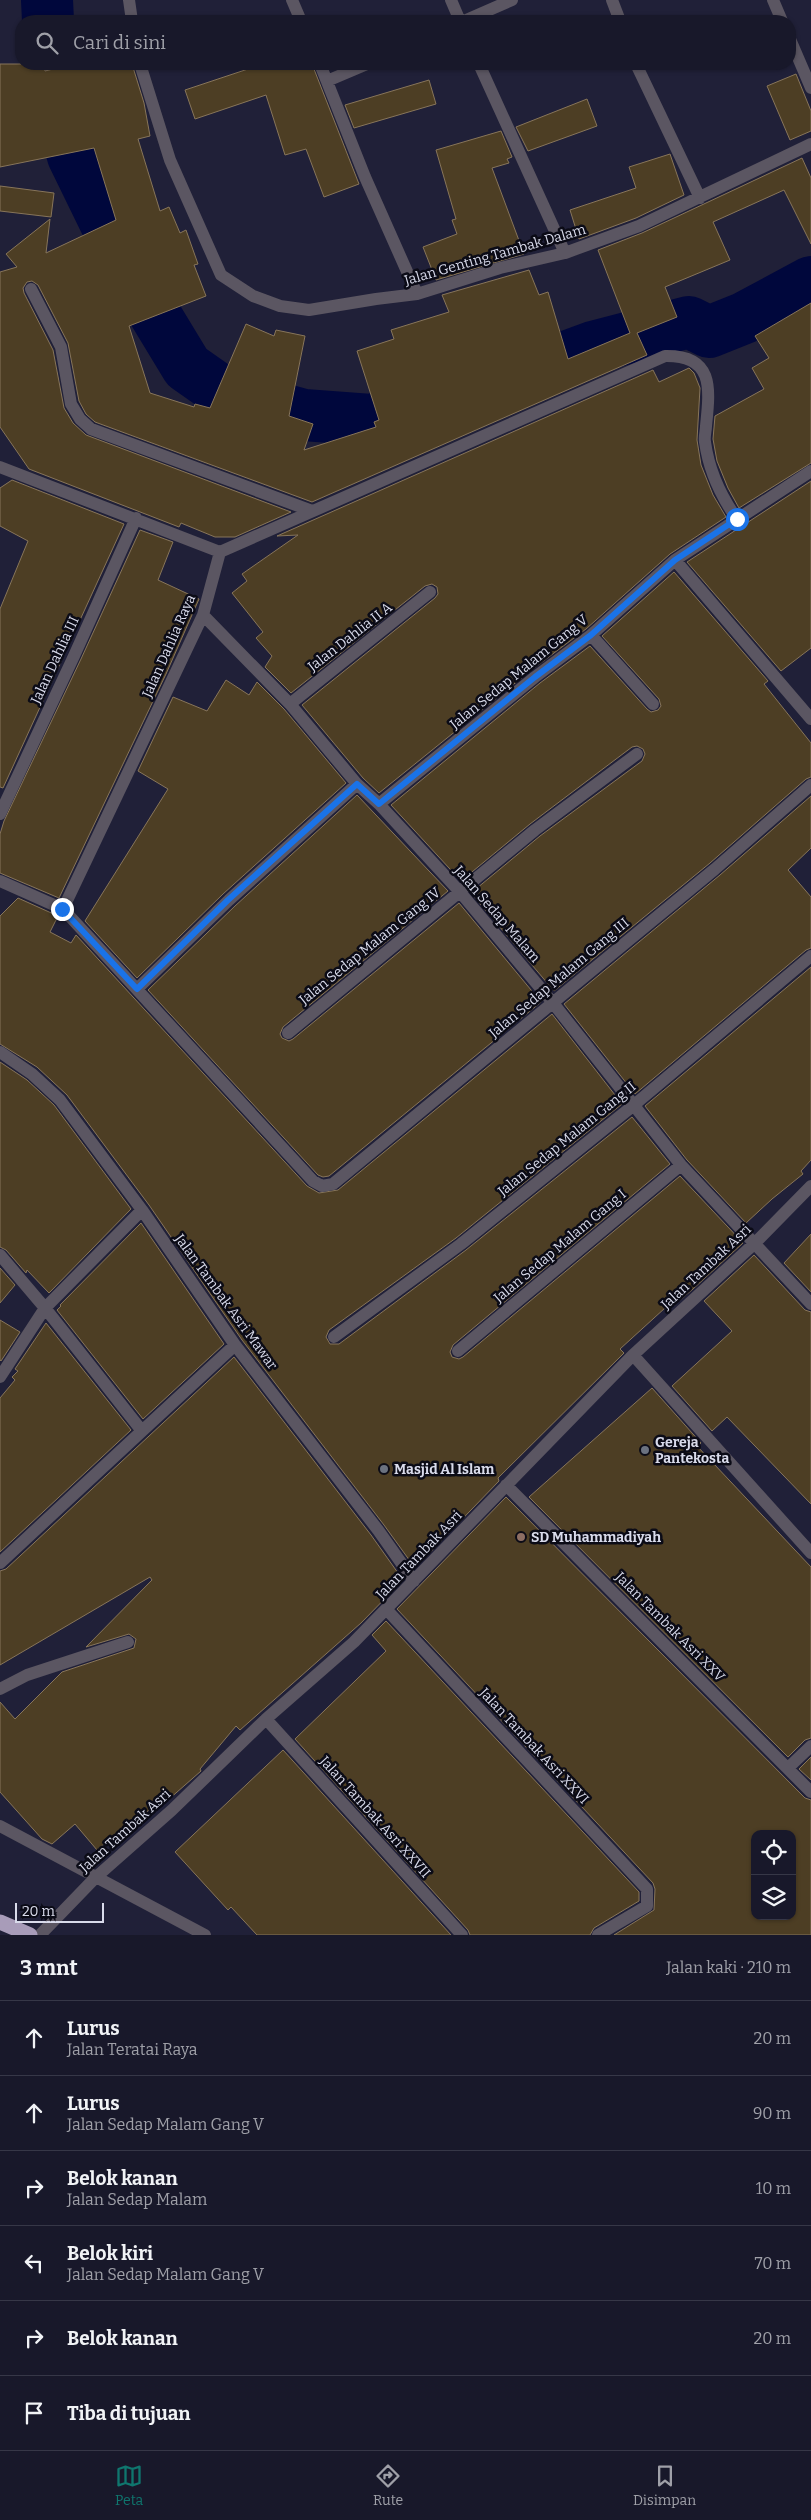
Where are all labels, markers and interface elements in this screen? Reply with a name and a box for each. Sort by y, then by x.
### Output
search box [15,15,796,70]
icon: search [33,29,61,57]
text: Cari di sini [73,31,166,54]
street label: Jalan Genting Tambak Dalam [401,221,588,289]
route start [726,508,749,531]
street label: Jalan Dahlia Raya [138,592,199,701]
street label: Jalan Dahlia II A [304,599,396,676]
street label: Jalan Sedap Malam Gang V [446,611,592,734]
street label: Jalan Dahlia III [27,614,83,707]
street label: Jalan Sedap Malam [450,861,544,966]
street label: Jalan Sedap Malam Gang IV [295,883,444,1009]
route end [51,898,74,921]
street label: Jalan Sedap Malam Gang III [485,914,633,1042]
street label: Jalan Sedap Malam Gang II [494,1078,639,1201]
street label: Jalan Sedap Malam Gang I [490,1186,630,1307]
street label: Jalan Tambak Asri [657,1221,754,1314]
street label: Jalan Tambak Asri Mawar [170,1230,281,1373]
place label: Gereja Pantekosta [655,1434,729,1467]
marker: Gereja Pantekosta [639,1444,651,1456]
place label: Masjid Al Islam [394,1461,495,1478]
marker: Masjid Al Islam [378,1463,390,1475]
street label: Jalan Tambak Asri [372,1507,466,1604]
place label: SD Muhammadiyah [531,1529,661,1546]
marker: SD Muhammadiyah [515,1531,527,1543]
street label: Jalan Tambak Asri XXV [611,1568,729,1686]
street label: Jalan Tambak Asri XXVI [475,1684,592,1808]
street label: Jalan Tambak Asri XXVII [315,1752,434,1881]
street label: Jalan Tambak Asri [75,1786,174,1877]
map controls [751,1830,796,1920]
button: locate [751,1830,796,1875]
button: layers [751,1875,796,1920]
scale bar [15,1900,104,1923]
text: 20 m [22,1903,55,1920]
text: 3 mnt [20,1955,78,1981]
text: Jalan kaki · 210 m [666,1958,791,1977]
text: Lurus [67,2017,120,2040]
icon: ahead [20,2024,48,2052]
text: 20 m [754,2029,791,2048]
text: Jalan Teratai Raya [67,2040,198,2059]
text: Lurus [67,2092,120,2115]
icon: ahead [20,2099,48,2127]
text: 90 m [753,2104,791,2123]
text: Jalan Sedap Malam Gang V [67,2115,264,2134]
text: Belok kanan [67,2167,178,2190]
icon: right [20,2174,48,2202]
text: 10 m [756,2179,791,2198]
text: Jalan Sedap Malam [67,2190,207,2209]
text: Belok kiri [67,2242,153,2265]
icon: left [20,2249,48,2277]
text: 70 m [755,2254,791,2273]
text: Jalan Sedap Malam Gang V [67,2265,264,2284]
icon: right [20,2324,48,2352]
text: Belok kanan [67,2327,178,2350]
text: 20 m [754,2329,791,2348]
icon: arrive [20,2399,48,2427]
text: Tiba di tujuan [67,2402,191,2425]
tab: Peta [115,2462,143,2509]
tab: Rute [373,2462,403,2509]
tab: Disimpan [633,2462,696,2509]

